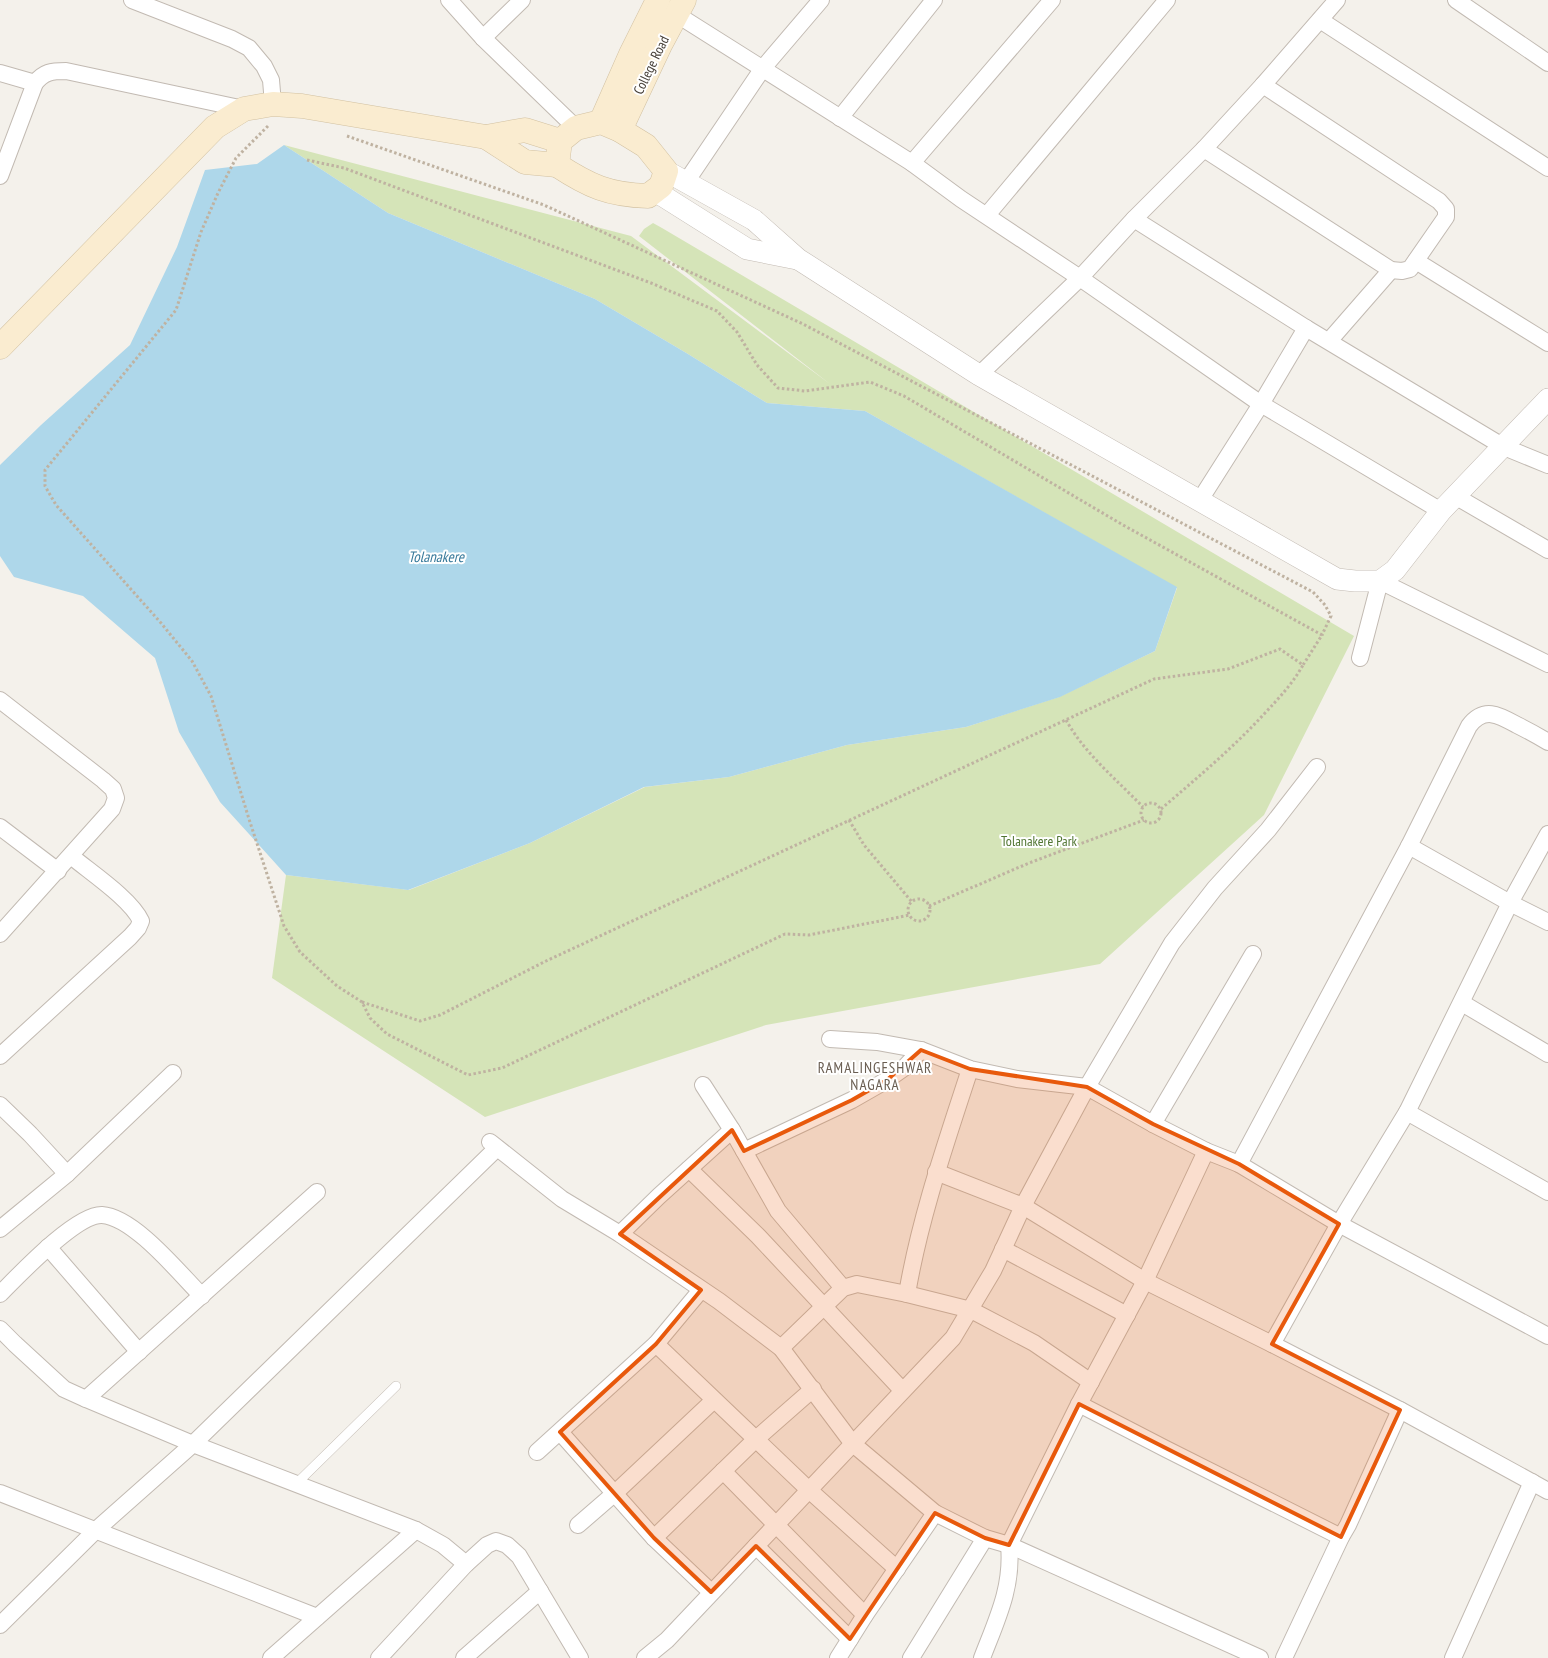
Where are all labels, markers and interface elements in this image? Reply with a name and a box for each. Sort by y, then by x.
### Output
street label: College Road [629,33,673,97]
water label: Tolanakere [408,547,465,566]
park label: Tolanakere Park [1001,832,1078,850]
district label: RAMALINGESHWAR NAGARA [818,1058,932,1094]

